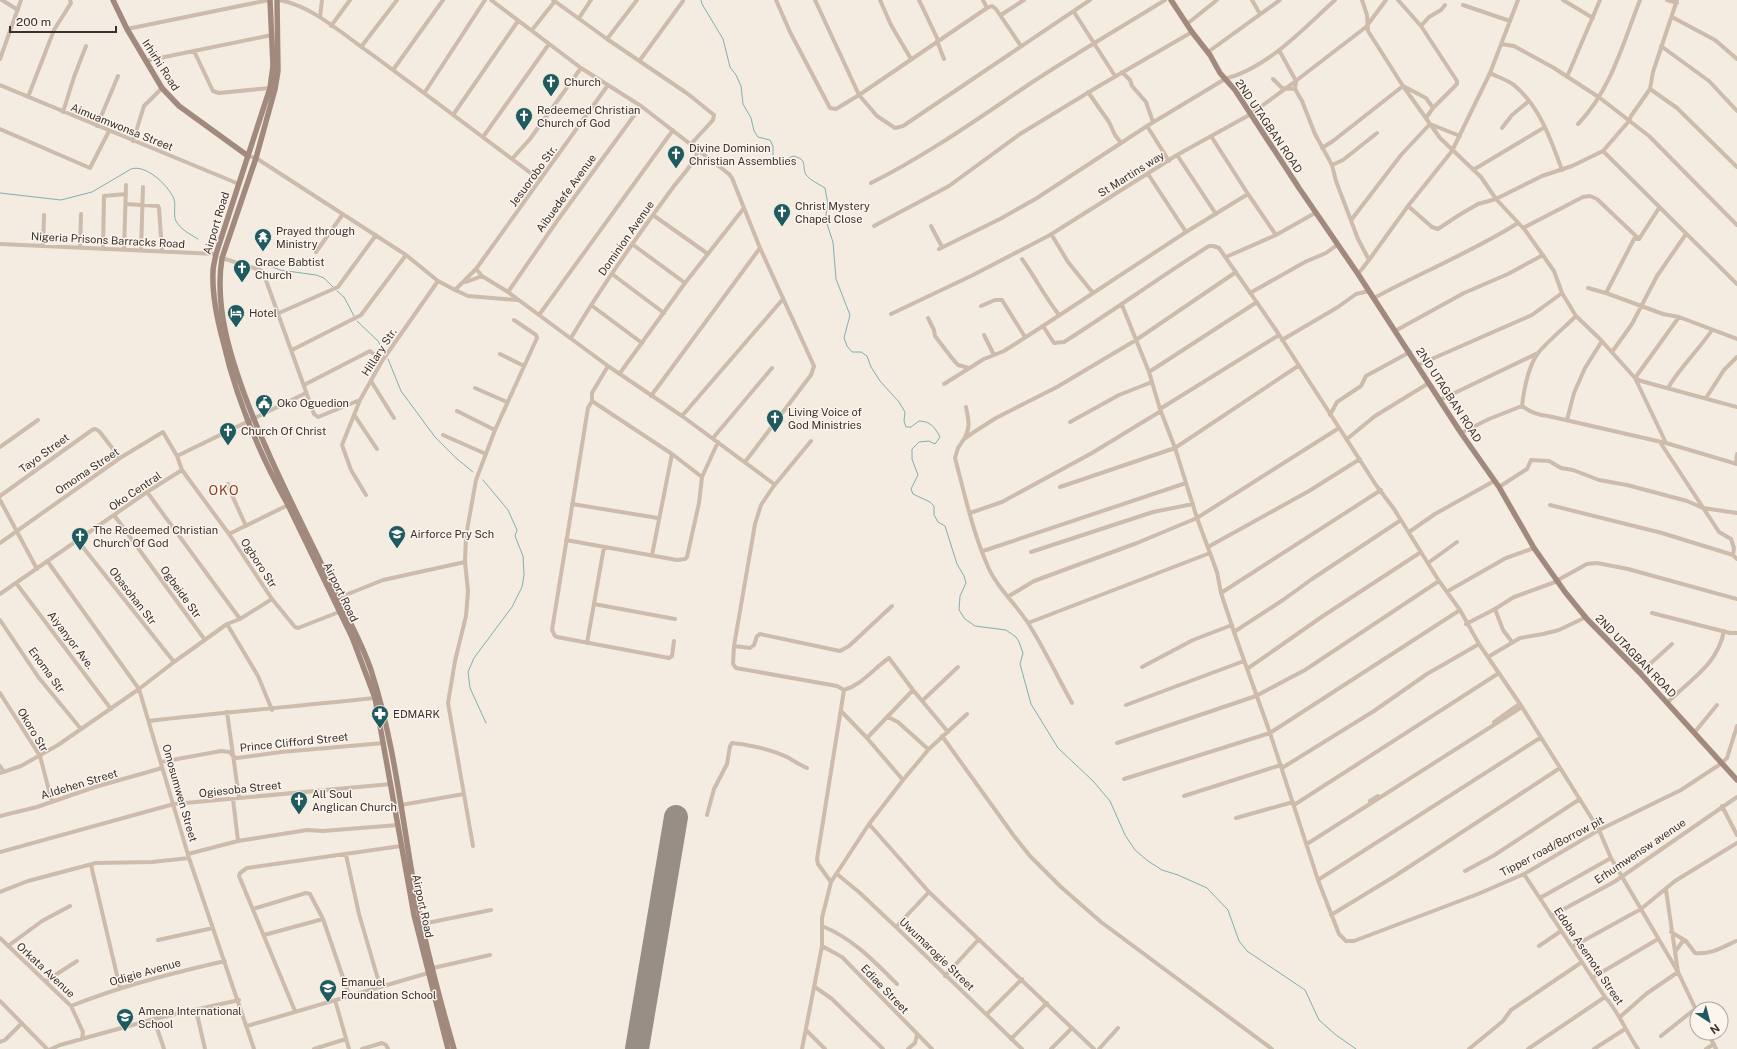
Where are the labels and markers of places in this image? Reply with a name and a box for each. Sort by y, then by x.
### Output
church icon: Church [541,72,561,97]
place label: Church [564,76,601,88]
place label: Redeemed Christian Church of God [537,104,640,129]
church icon: Redeemed Christian Church of God [514,106,534,131]
place label: Divine Dominion Christian Assemblies [689,142,797,167]
church icon: Divine Dominion Christian Assemblies [666,144,686,169]
place label: Christ Mystery Chapel Close [795,200,870,225]
church icon: Christ Mystery Chapel Close [772,202,792,227]
place label: Prayed through Ministry [276,225,355,250]
temple icon: Prayed through Ministry [253,227,273,252]
place label: Grace Babtist Church [255,256,325,281]
church icon: Grace Babtist Church [232,258,252,283]
hotel icon: Hotel [226,303,246,328]
place label: Hotel [249,307,277,319]
public building icon: Oko Oguedion [254,393,274,418]
place label: Oko Oguedion [277,397,349,409]
place label: Living Voice of God Ministries [788,406,863,431]
church icon: Living Voice of God Ministries [765,408,785,433]
church icon: Church Of Christ [218,421,238,446]
place label: Church Of Christ [241,425,326,437]
place label: The Redeemed Christian Church Of God [93,524,218,549]
school or university icon: Airforce Pry Sch [387,524,407,549]
church icon: The Redeemed Christian Church Of God [70,526,90,551]
place label: Airforce Pry Sch [410,528,494,540]
pharmacy icon: EDMARK [370,704,390,729]
place label: EDMARK [393,708,441,720]
place label: All Soul Anglican Church [312,788,397,813]
church icon: All Soul Anglican Church [289,790,309,815]
place label: Emanuel Foundation School [341,976,436,1001]
school or university icon: Emanuel Foundation School [318,978,338,1003]
place label: Amena International School [138,1005,242,1030]
school or university icon: Amena International School [115,1007,135,1032]

